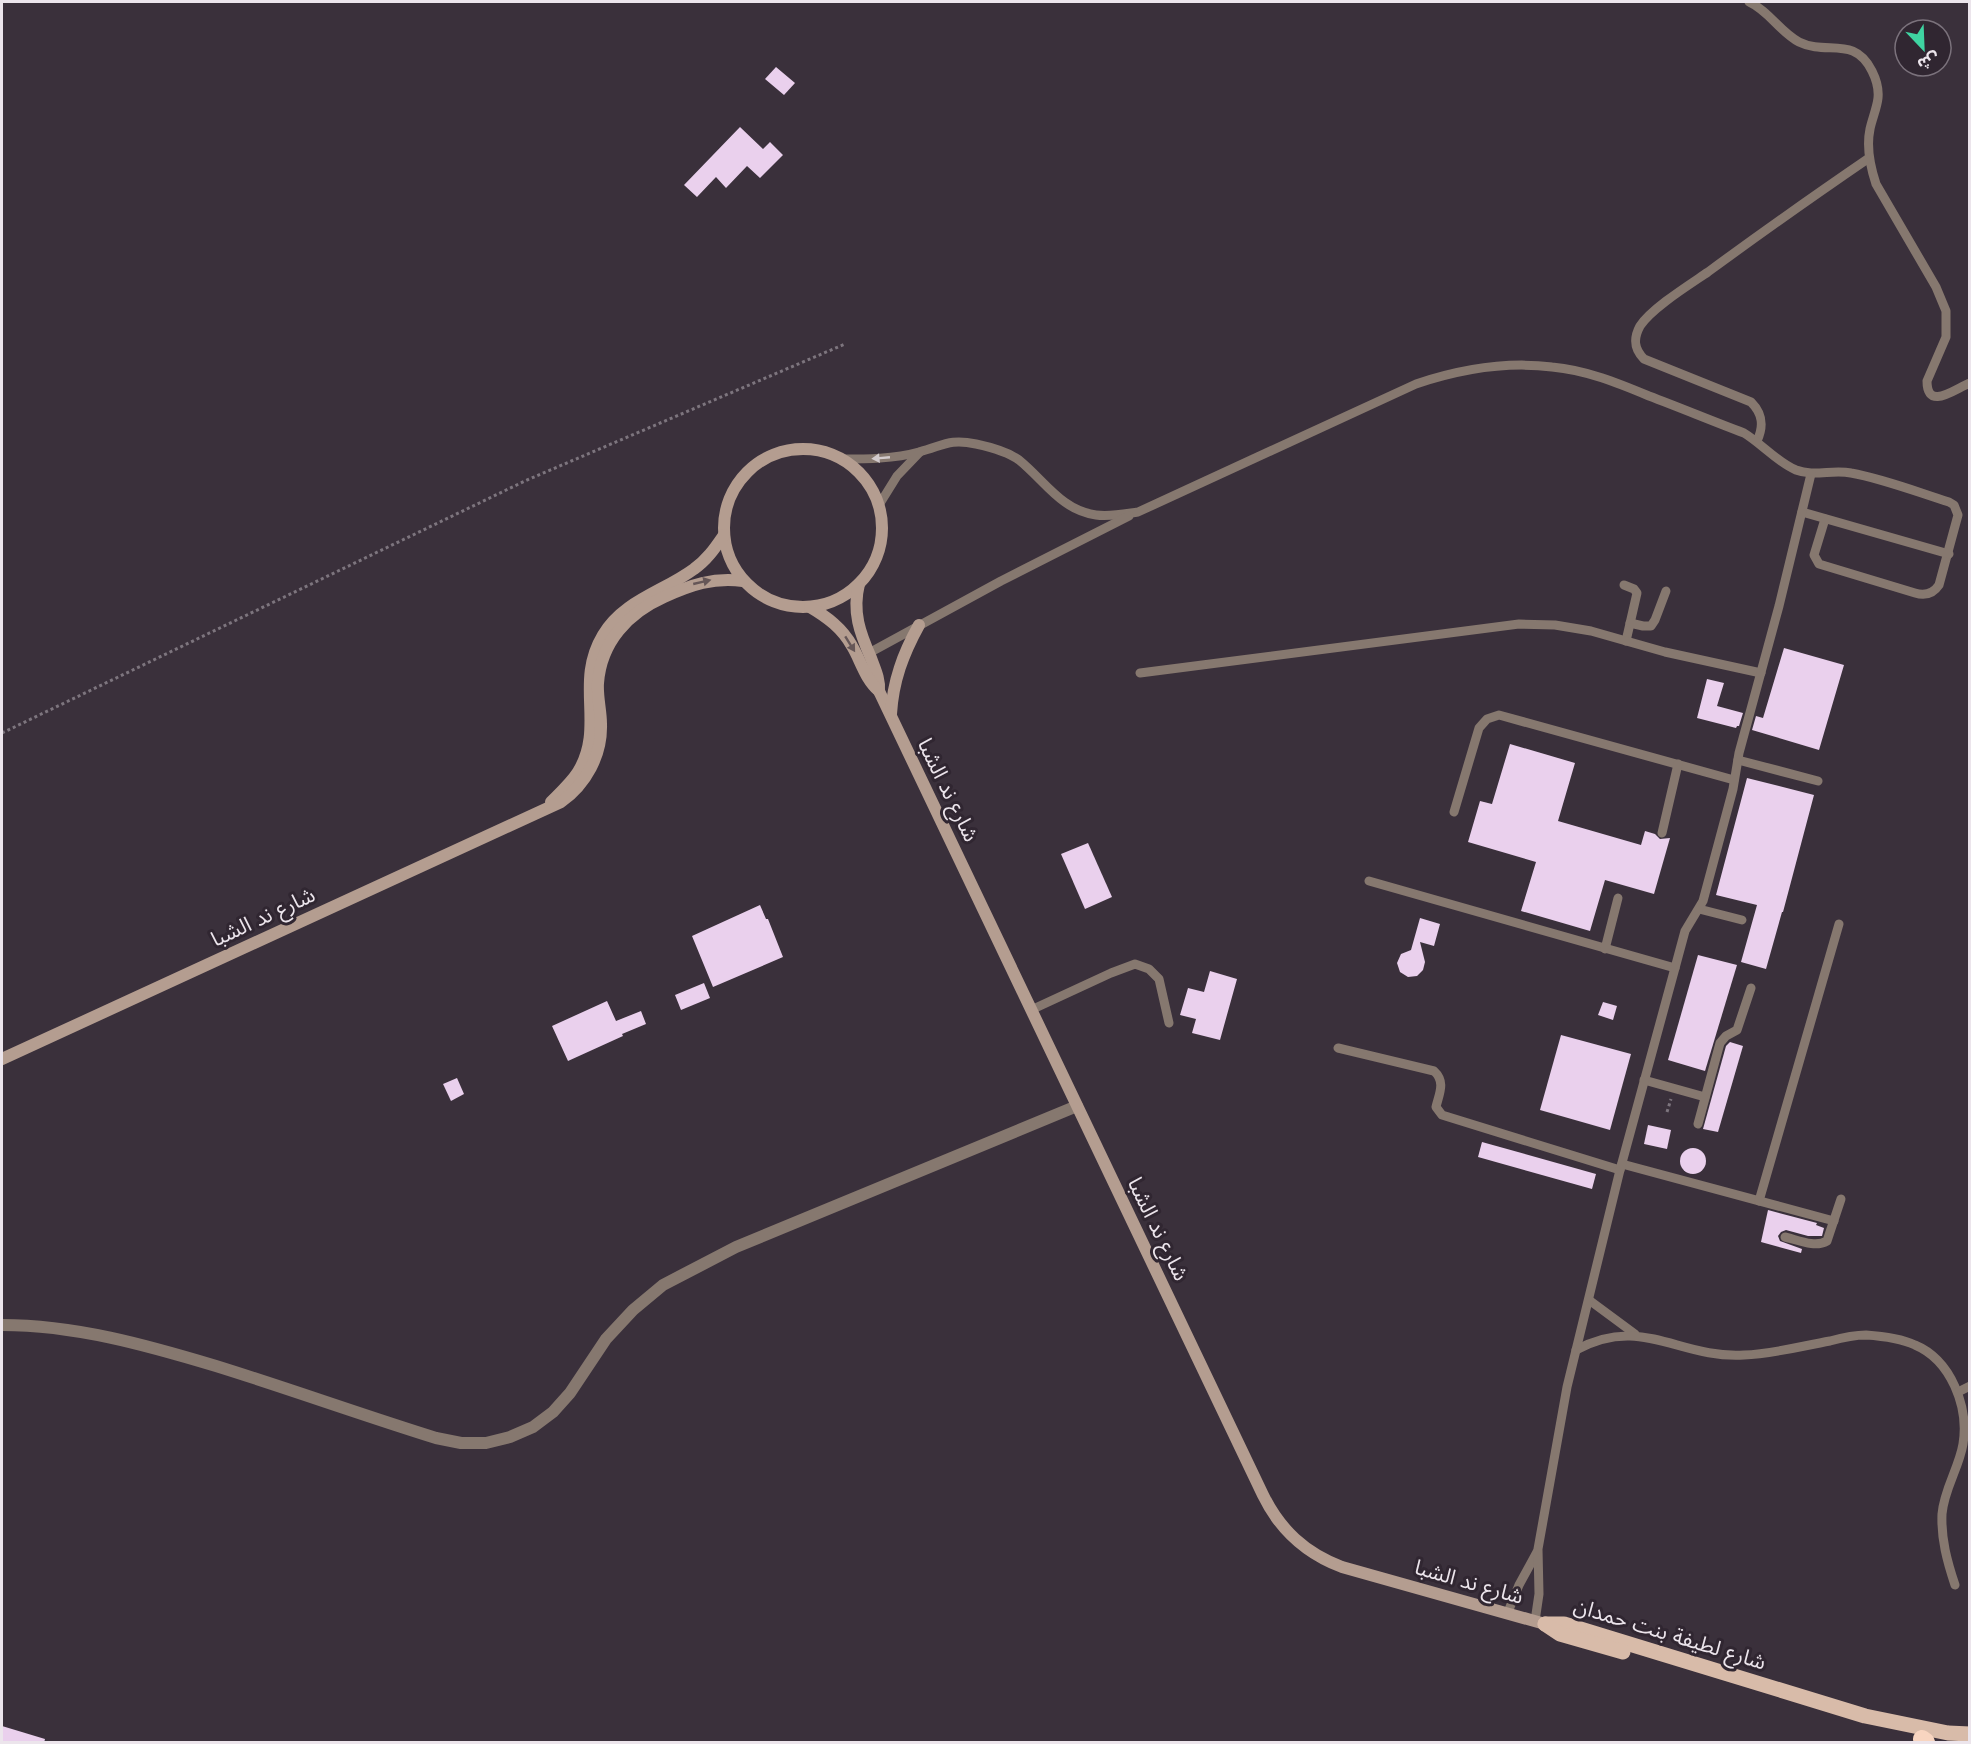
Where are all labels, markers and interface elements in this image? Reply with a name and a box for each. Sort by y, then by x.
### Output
north arrow [1893,18,1953,78]
text: ش [1914,46,1943,76]
one-way arrow [871,453,890,462]
one-way arrow [693,577,711,587]
one-way arrow [845,636,856,652]
street label: شارع ند الشبا [910,733,986,847]
street label: شارع ند الشبا [206,880,320,954]
street label: شارع ند الشبا [1120,1172,1196,1286]
street label: شارع ند الشبا [1411,1552,1527,1612]
street label: شارع لطيفة بنت حمدان [1570,1590,1770,1678]

